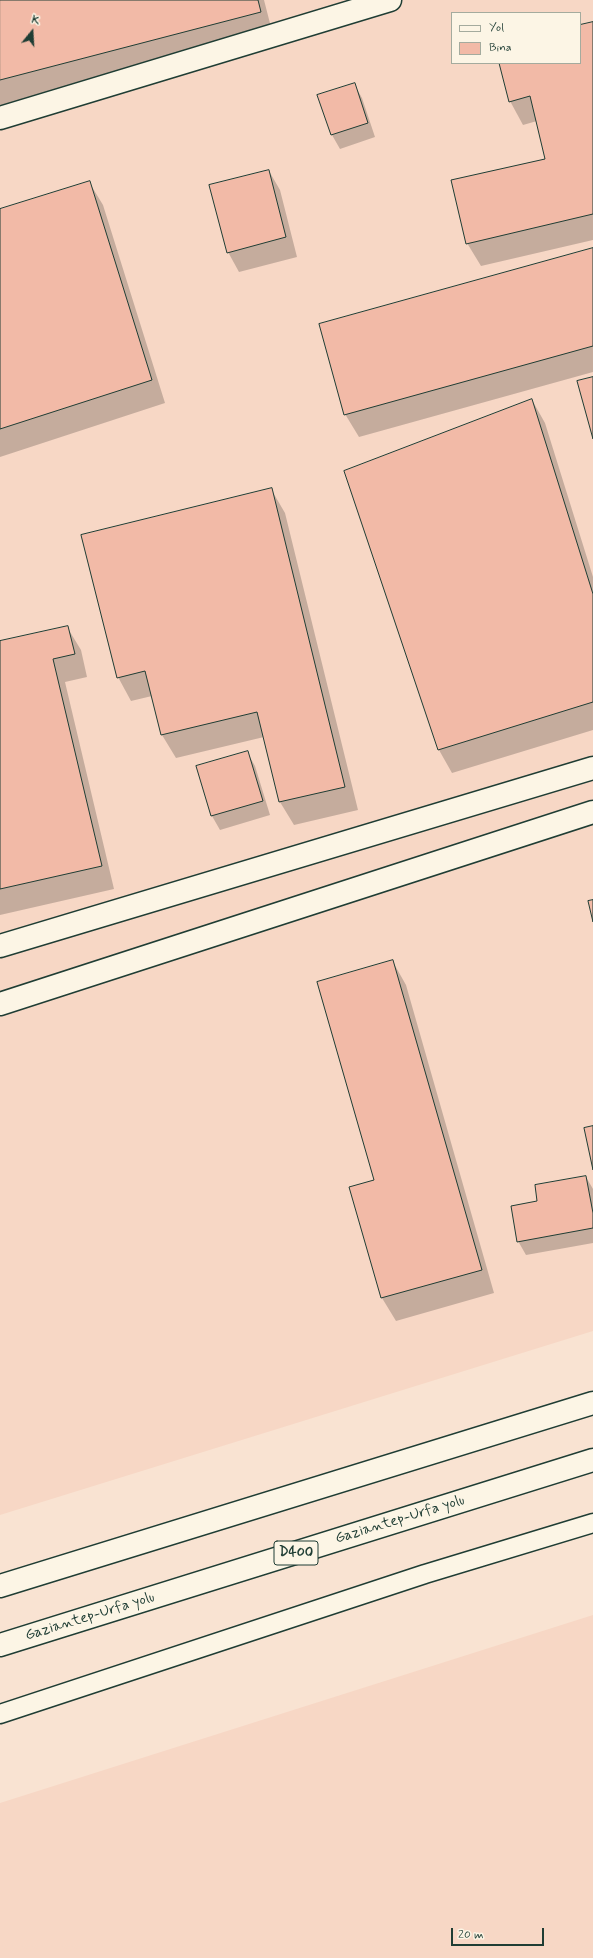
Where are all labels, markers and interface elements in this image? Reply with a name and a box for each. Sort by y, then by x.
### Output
north arrow [12,12,52,52]
legend [451,12,581,64]
text: K [30,13,42,28]
text: Yol [489,20,504,36]
text: Bina [489,40,512,56]
street label: Gaziantep-Urfa yolu [333,1492,467,1548]
road number: D400 [274,1541,318,1565]
street label: Gaziantep-Urfa yolu [23,1589,157,1645]
scale bar [453,1920,546,1946]
text: 20 m [458,1927,484,1943]

